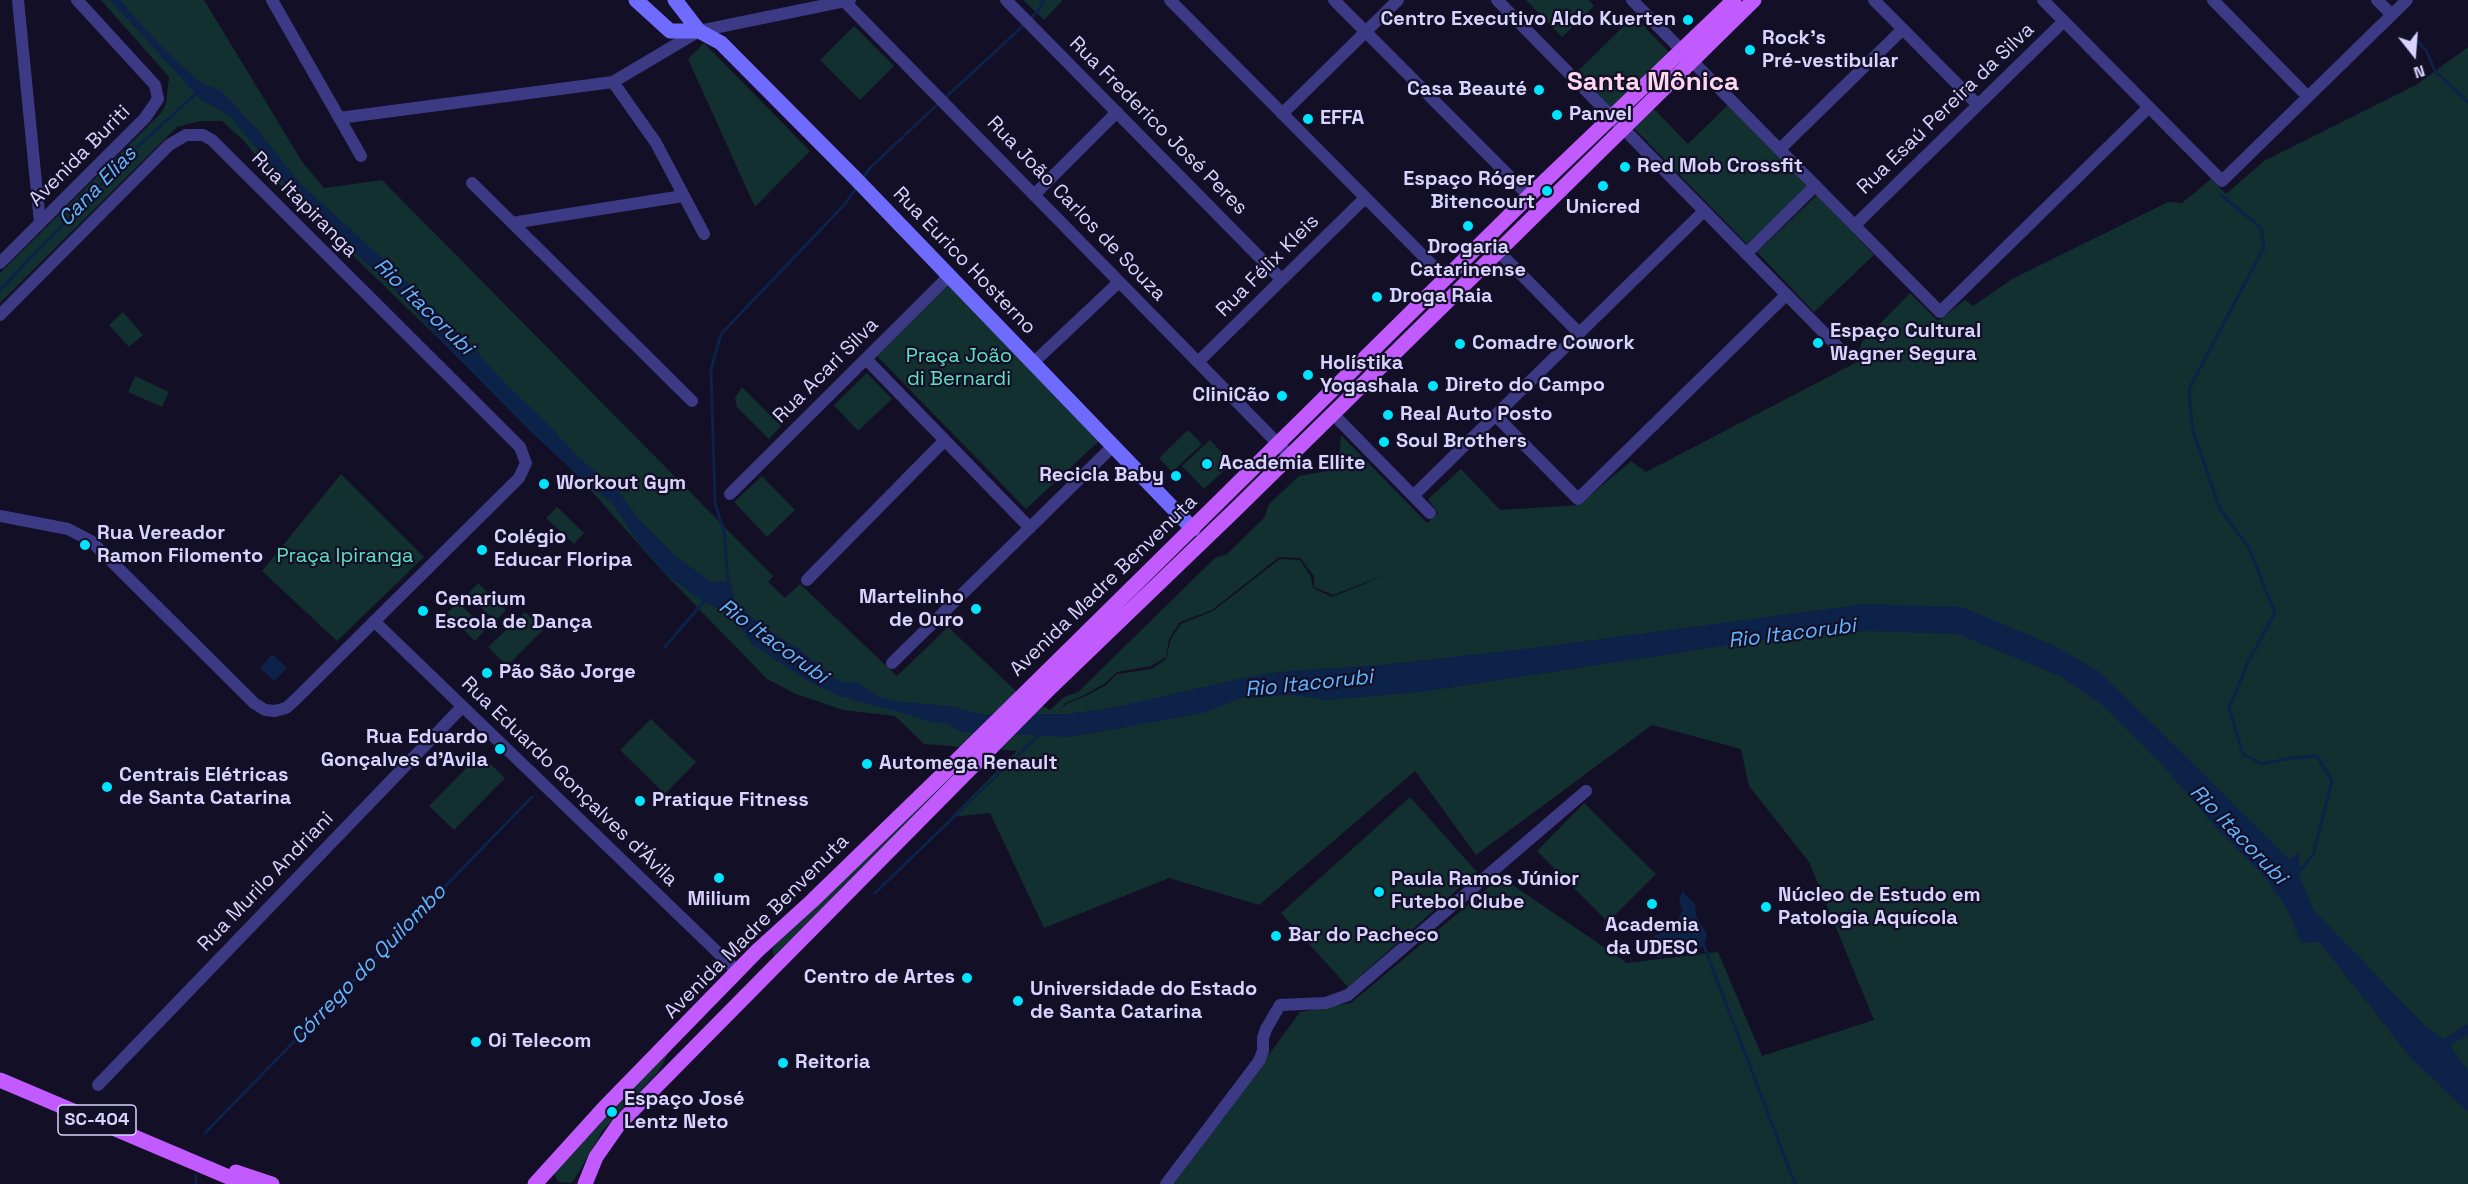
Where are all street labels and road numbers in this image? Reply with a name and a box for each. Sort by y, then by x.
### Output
street label: Rua Esaú Pereira da Silva [1853,18,2039,200]
street label: Rua Frederico José Peres [1064,32,1252,220]
street label: Avenida Buriti [24,100,136,212]
street label: Rua João Carlos de Souza [981,112,1171,306]
street label: Rua Itapiranga [246,147,362,263]
street label: Rua Eurico Hosterno [887,182,1041,340]
street label: Rua Félix Kleis [1212,210,1324,322]
street label: Rua Acari Silva [768,313,884,429]
street label: Avenida Madre Benvenuta [1005,490,1203,682]
street label: Rua Eduardo Gonçalves d'Ávila [456,672,682,892]
street label: Rua Murilo Andriani [193,807,339,957]
street label: Avenida Madre Benvenuta [660,830,854,1024]
road number: SC-404 [58,1105,136,1135]

